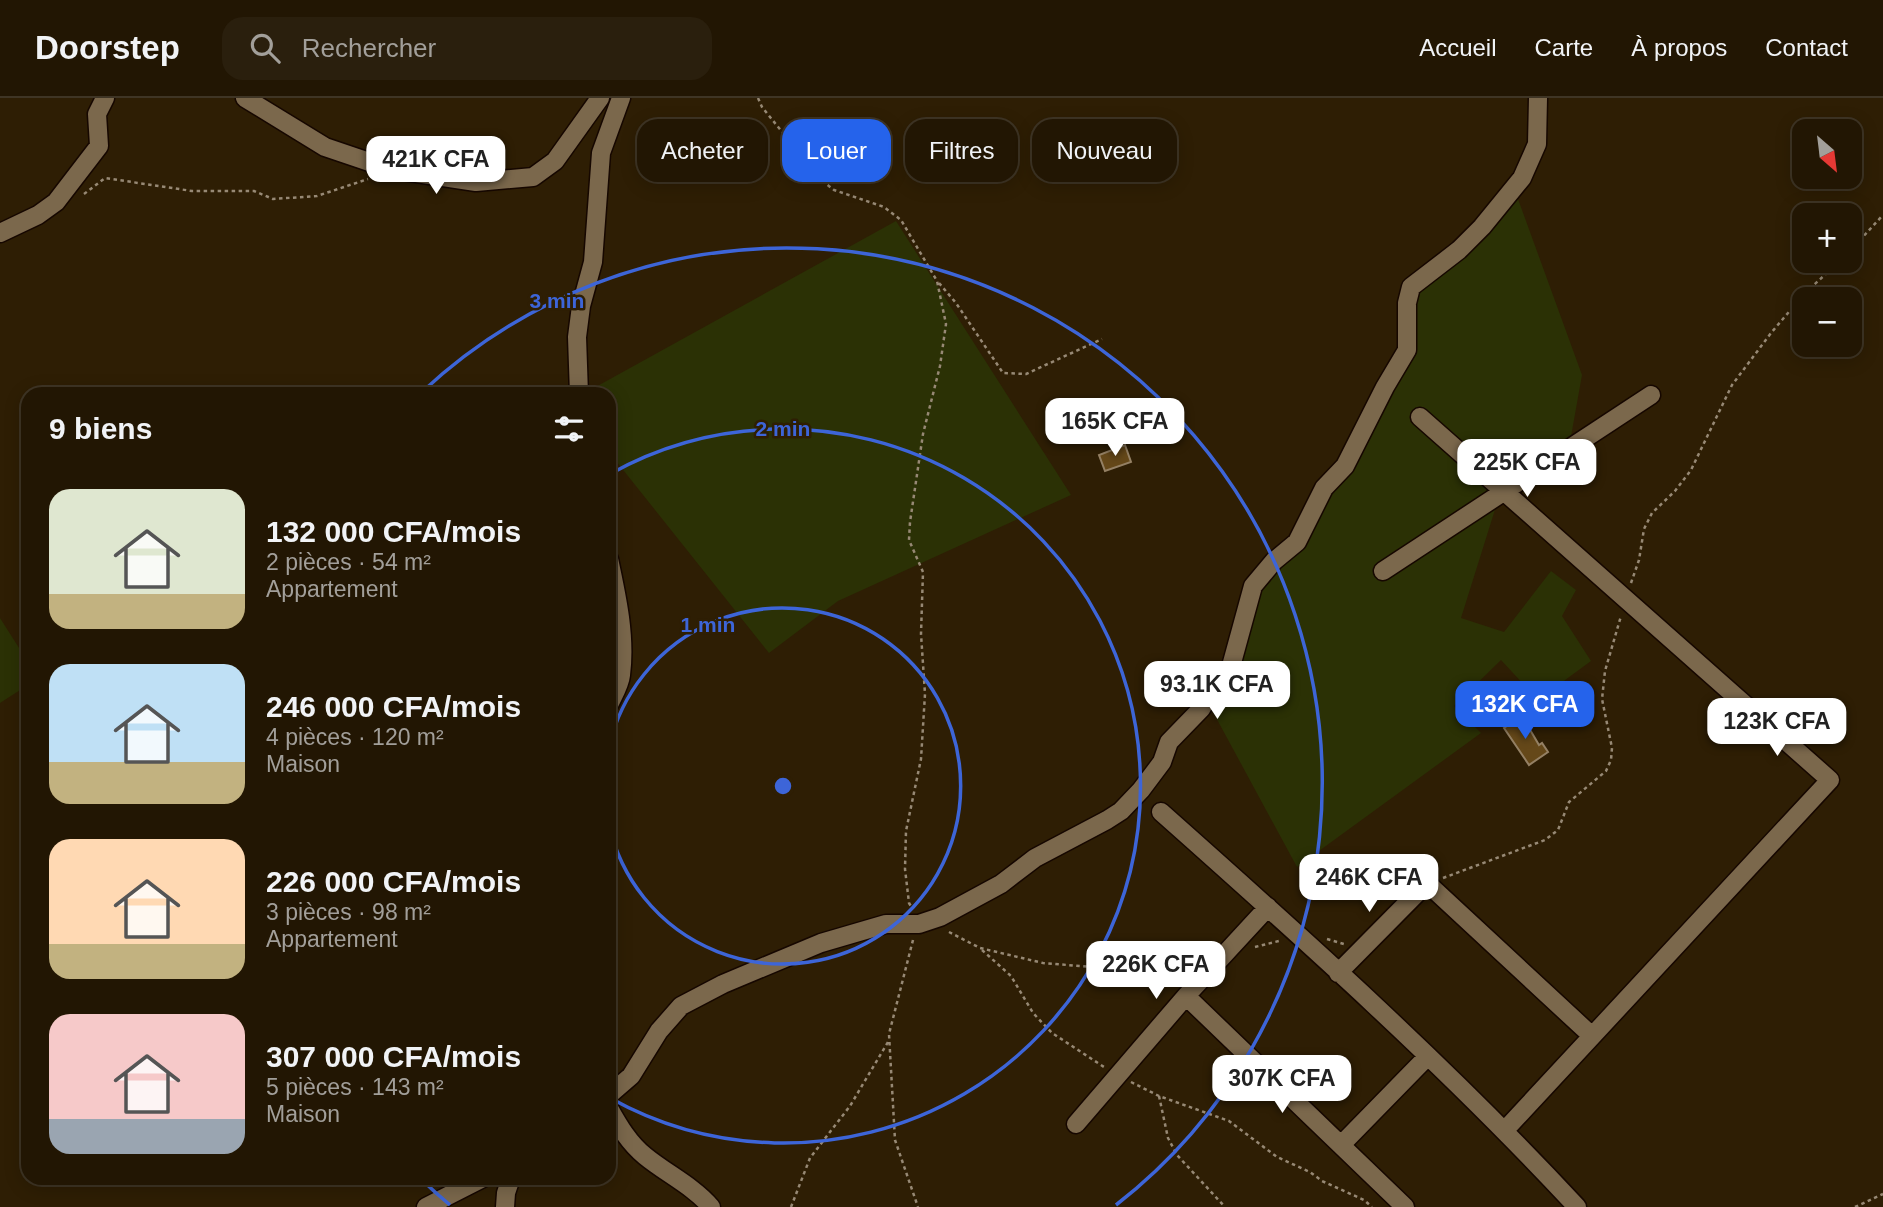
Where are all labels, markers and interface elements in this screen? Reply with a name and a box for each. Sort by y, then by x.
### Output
search box [222,17,712,80]
text: Doorstep [35,29,180,66]
icon: search [246,29,284,67]
text: Rechercher [302,33,436,63]
text: Accueil [1419,34,1497,61]
text: Carte [1535,34,1593,61]
text: À propos [1631,34,1727,61]
text: Contact [1765,34,1848,61]
chip: Acheter [637,119,768,182]
chip: Louer [782,119,891,182]
chip: Filtres [905,119,1018,182]
chip: Nouveau [1032,119,1177,182]
north arrow [1792,119,1862,189]
map controls [1792,119,1862,357]
pin: 421K CFA [364,136,508,196]
text: 421K CFA [382,146,490,172]
button: + [1792,203,1862,273]
button: − [1792,287,1862,357]
text: 3 min [530,289,584,312]
pin: 165K CFA [1043,398,1187,458]
text: 165K CFA [1061,408,1169,434]
icon: filters [550,410,588,448]
text: 9 biens [49,412,152,445]
text: 2 min [756,417,810,440]
pin: 225K CFA [1455,440,1599,499]
text: 225K CFA [1473,449,1581,475]
text: 132 000 CFA/mois [266,515,521,548]
icon: home [105,517,189,601]
text: 2 pièces · 54 m² [266,549,431,575]
text: Appartement [266,576,398,602]
text: 1 min [681,613,735,636]
pin: 93.1K CFA [1137,662,1297,721]
text: 93.1K CFA [1160,671,1274,697]
pin: 132K CFA [1453,682,1597,741]
text: 246 000 CFA/mois [266,690,521,723]
text: 132K CFA [1471,691,1579,717]
icon: home [105,692,189,776]
pin: 123K CFA [1705,698,1849,758]
text: 123K CFA [1723,708,1831,734]
text: 4 pièces · 120 m² [266,724,444,750]
text: Maison [266,751,340,777]
centre of rings [771,774,795,798]
pin: 246K CFA [1297,854,1441,914]
text: 246K CFA [1315,864,1423,890]
text: 226 000 CFA/mois [266,865,521,898]
icon: home [105,867,189,951]
text: 3 pièces · 98 m² [266,899,431,925]
text: Appartement [266,926,398,952]
pin: 226K CFA [1084,942,1228,1001]
text: 226K CFA [1102,951,1210,977]
text: 307 000 CFA/mois [266,1040,521,1073]
icon: home [105,1042,189,1126]
pin: 307K CFA [1210,1056,1354,1115]
text: 307K CFA [1228,1065,1336,1091]
text: 5 pièces · 143 m² [266,1074,444,1100]
text: Maison [266,1101,340,1127]

